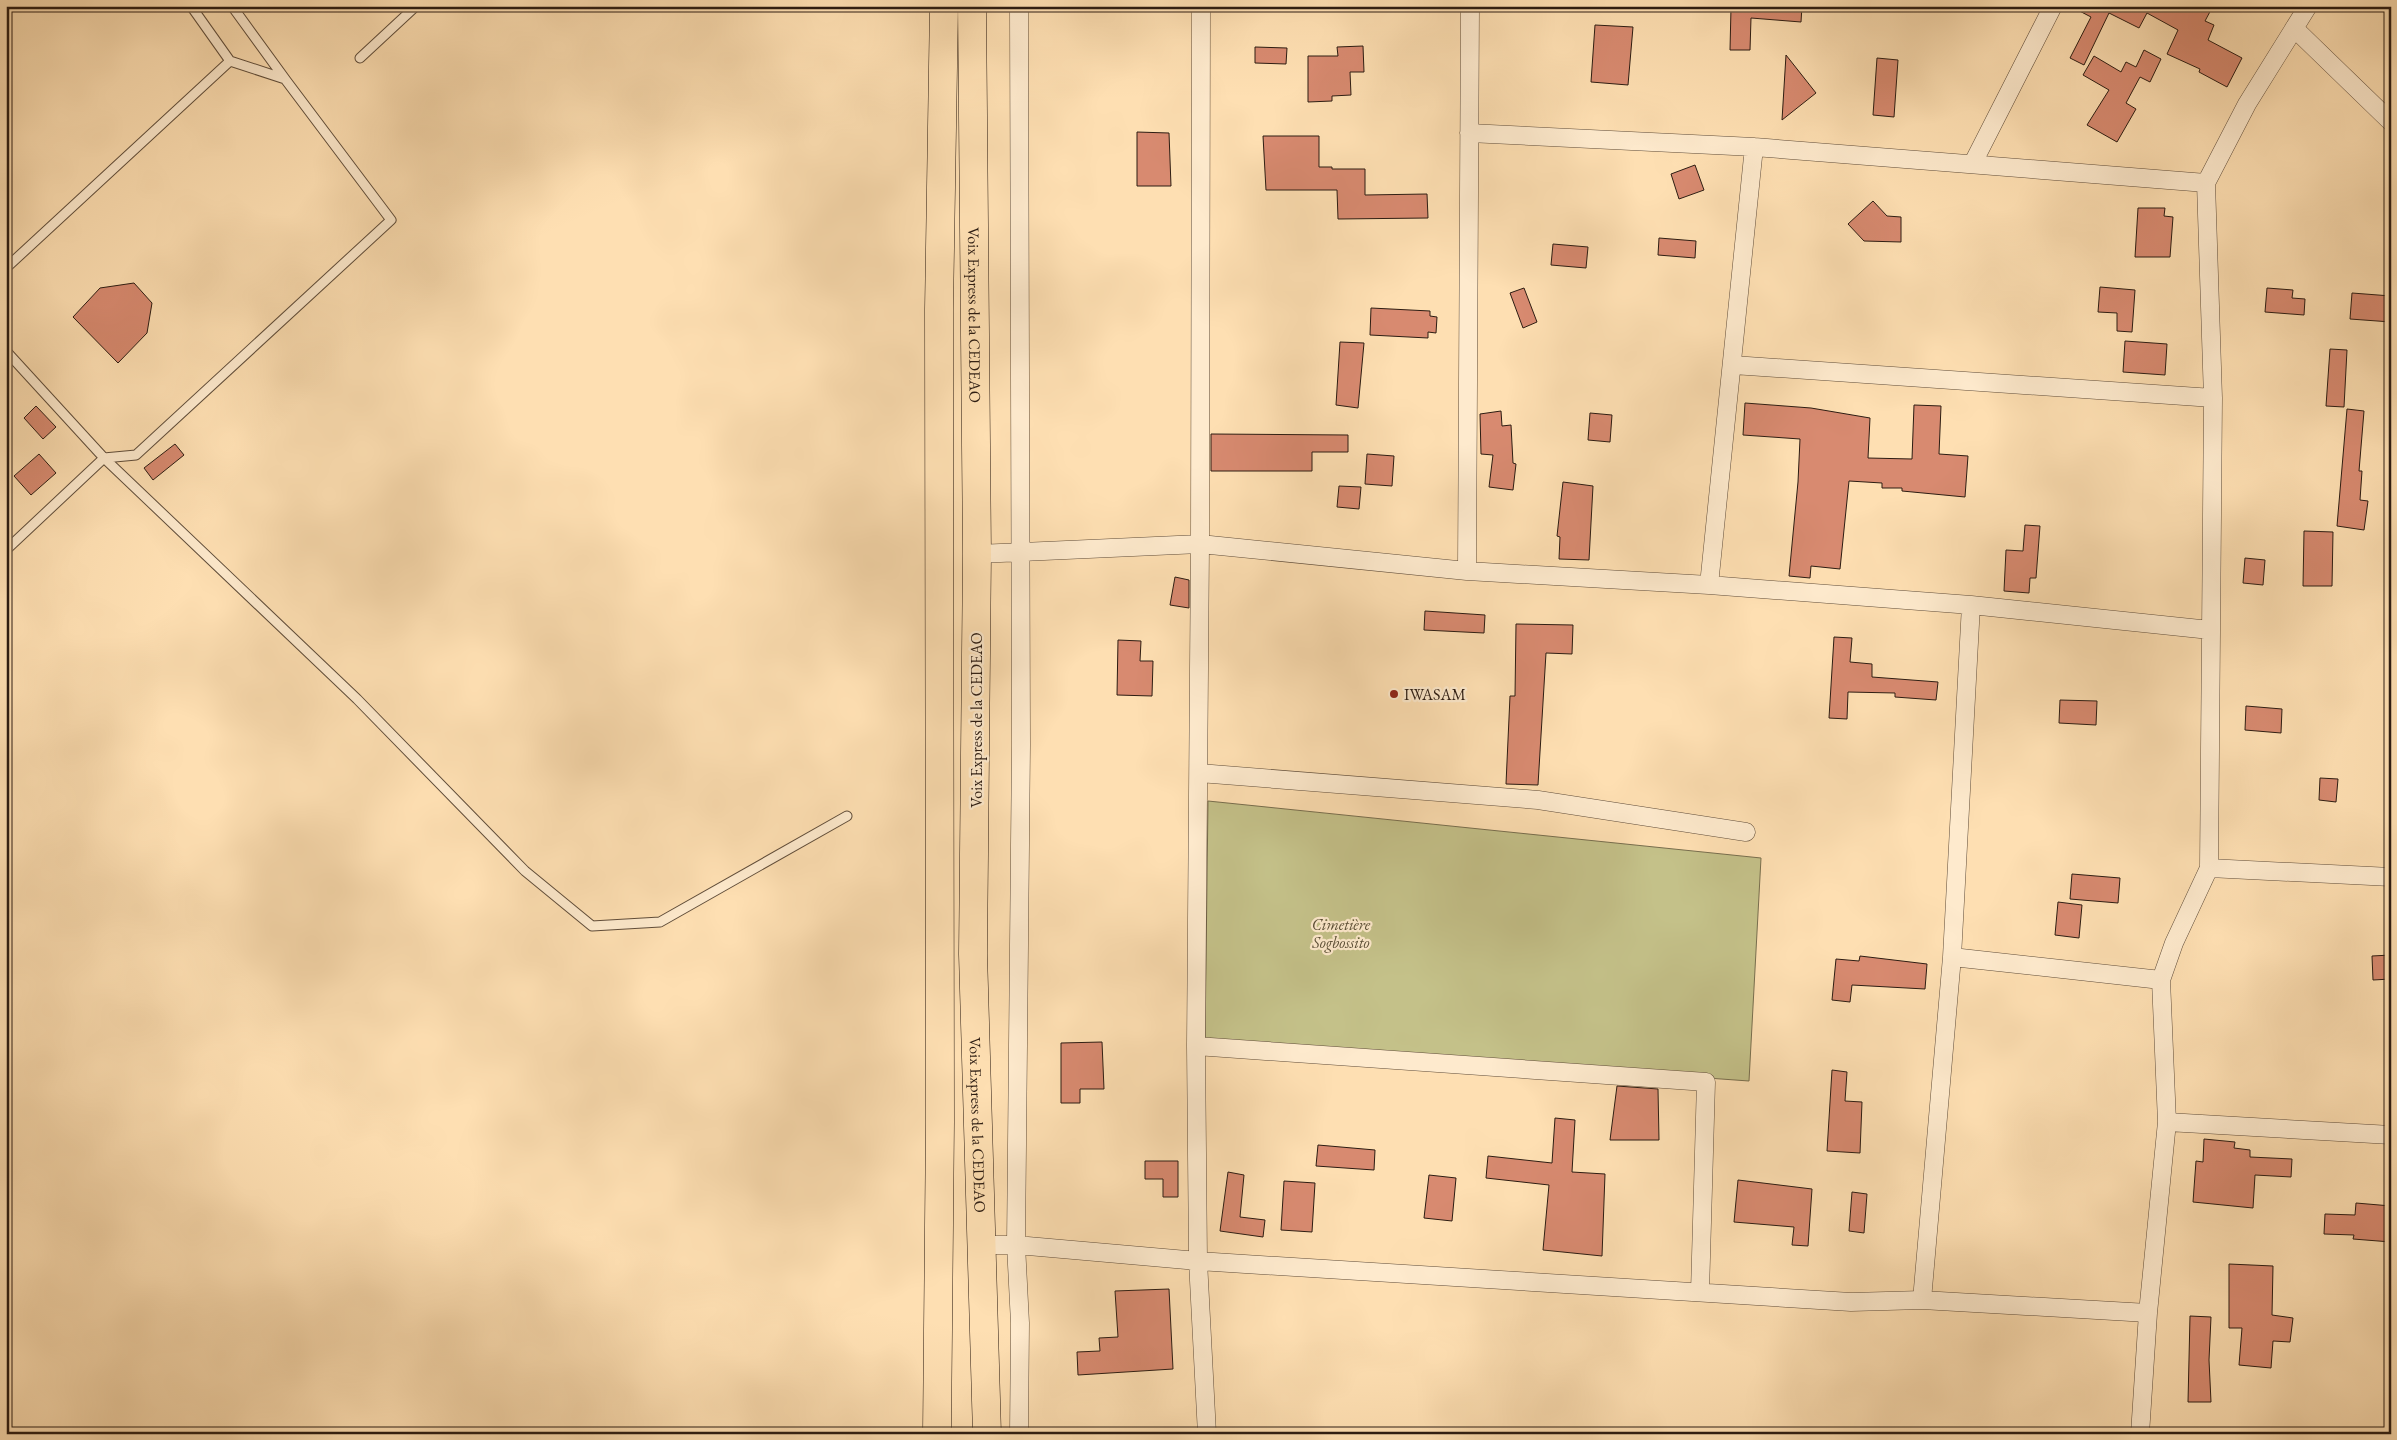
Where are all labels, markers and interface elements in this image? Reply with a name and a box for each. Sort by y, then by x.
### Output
street label: Voix Express de la CEDEAO [964,227,986,403]
street label: Voix Express de la CEDEAO [966,632,987,808]
place label: IWASAM [1404,684,1466,705]
marker: IWASAM [1388,688,1400,700]
park label: Cimetière Sogbossito [1311,914,1371,953]
street label: Voix Express de la CEDEAO [965,1037,991,1213]

